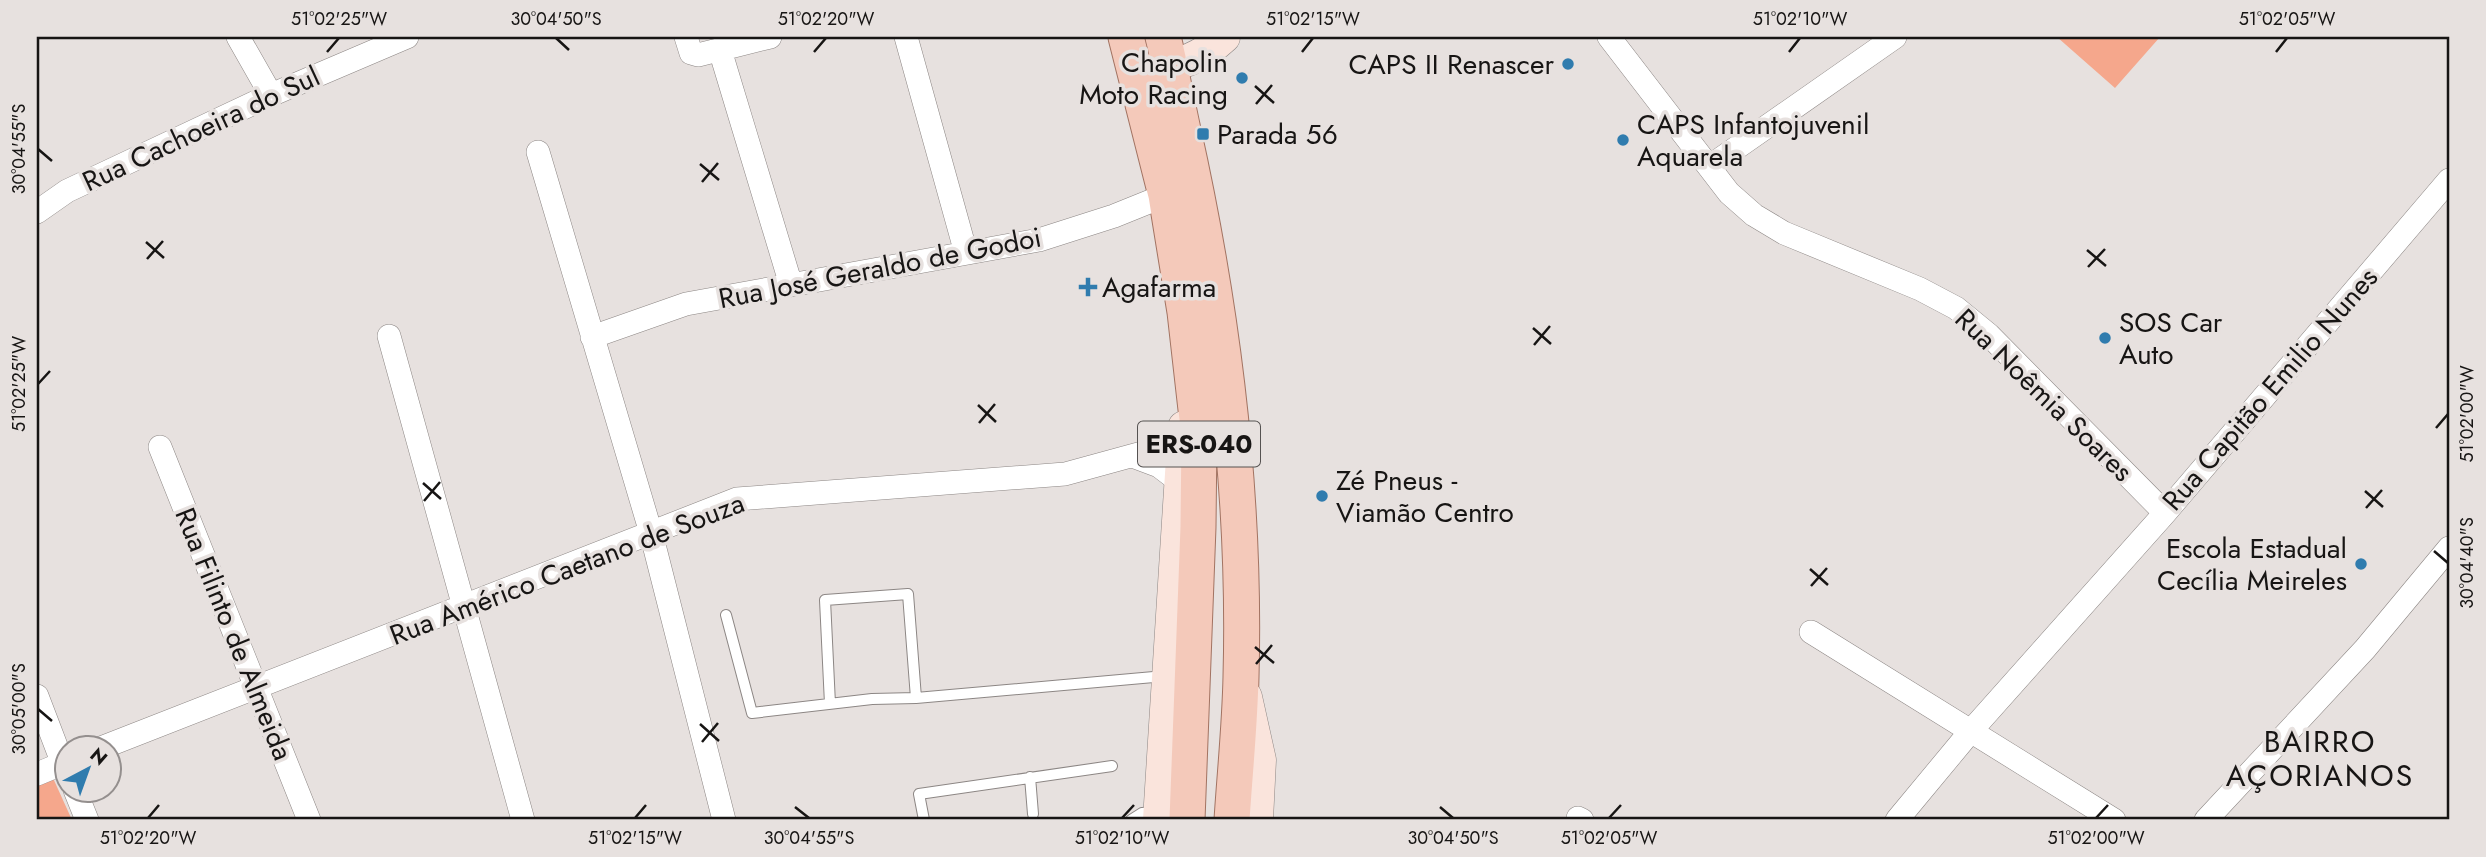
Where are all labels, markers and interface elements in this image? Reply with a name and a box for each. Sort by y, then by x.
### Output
text: 51°02'25"W [291,6,387,32]
text: 30°04'50"S [510,6,602,32]
text: 51°02'20"W [778,6,875,32]
text: 51°02'15"W [1266,6,1360,32]
text: 51°02'10"W [1753,6,1847,32]
text: 51°02'05"W [2239,6,2335,32]
place label: Chapolin Moto Racing [1079,42,1228,115]
place label: CAPS II Renascer [1349,44,1554,85]
street label: Rua Cachoeira do Sul [76,56,326,202]
marker: CAPS II Renascer [1560,56,1576,72]
marker: Chapolin Moto Racing [1234,70,1250,86]
text: 30°04'55"S [6,104,32,194]
place label: CAPS Infantojuvenil Aquarela [1637,104,1870,177]
place label: Parada 56 [1217,114,1338,155]
marker: Parada 56 [1195,126,1211,142]
marker: CAPS Infantojuvenil Aquarela [1615,132,1631,148]
street label: Rua José Geraldo de Godoi [715,217,1045,319]
street label: Rua Capitão Emilio Nunes [2153,258,2387,520]
place label: Agafarma [1102,267,1216,308]
marker: Agafarma [1080,279,1096,295]
street label: Rua Noêmia Soares [1946,299,2142,491]
place label: SOS Car Auto [2119,302,2223,375]
marker: SOS Car Auto [2097,330,2113,346]
text: 51°02'25"W [6,336,32,432]
text: 51°02'00"W [2454,365,2480,463]
road number: ERS-040 [1138,422,1260,466]
place label: Zé Pneus - Viamão Centro [1336,460,1514,533]
street label: Rua Américo Caetano de Souza [384,482,750,656]
marker: Zé Pneus - Viamão Centro [1314,488,1330,504]
street label: Rua Filinto de Almeida [165,502,303,766]
text: 30°04'40"S [2454,517,2480,609]
place label: Escola Estadual Cecília Meireles [2157,528,2347,601]
marker: Escola Estadual Cecília Meireles [2353,556,2369,572]
text: 30°05'00"S [6,663,32,755]
district label: BAIRRO AÇORIANOS [2226,720,2414,797]
north arrow [52,734,122,804]
text: N [84,741,113,772]
text: 51°02'20"W [100,825,197,851]
text: 51°02'15"W [588,825,682,851]
text: 30°04'55"S [764,825,854,851]
text: 51°02'10"W [1075,825,1169,851]
text: 30°04'50"S [1407,825,1499,851]
text: 51°02'05"W [1561,825,1657,851]
text: 51°02'00"W [2047,825,2145,851]

